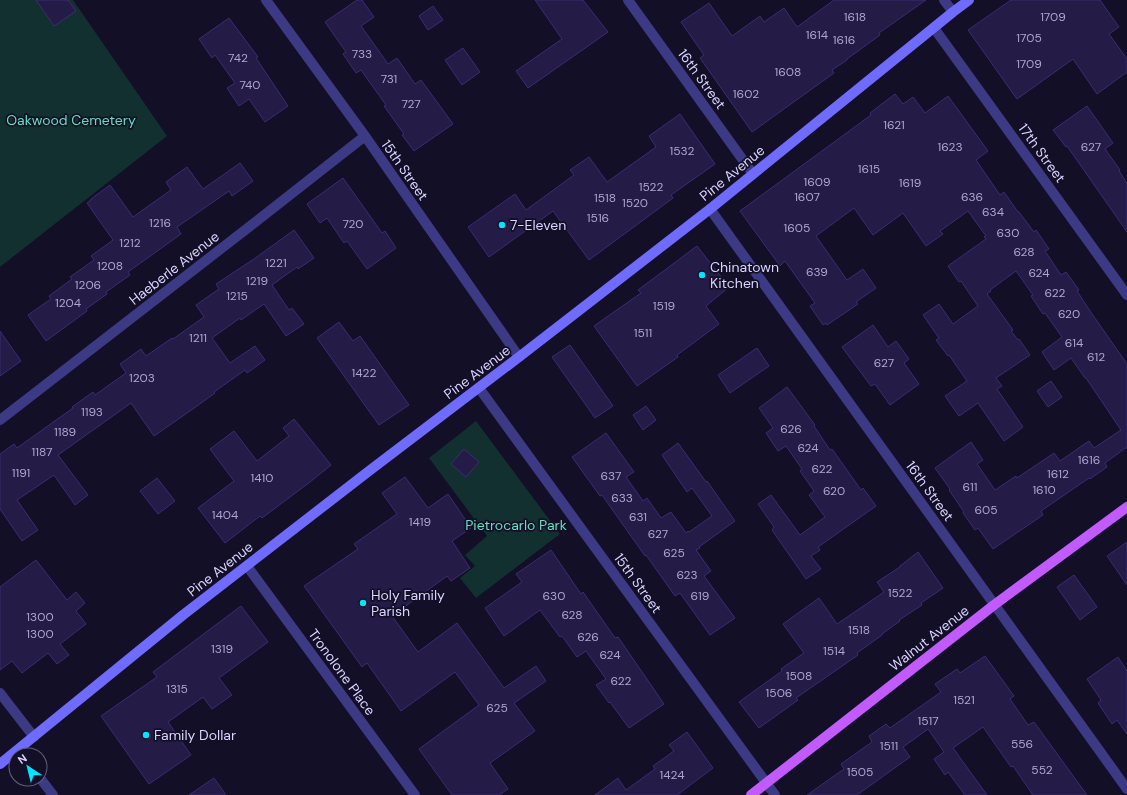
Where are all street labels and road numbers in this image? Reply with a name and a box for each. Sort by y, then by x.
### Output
street label: 16th Street [674,45,730,113]
street label: 17th Street [1014,120,1070,186]
street label: 15th Street [378,136,432,204]
street label: Pine Avenue [696,141,768,205]
street label: Haeberle Avenue [125,227,223,309]
street label: Pine Avenue [440,341,514,403]
street label: 16th Street [902,457,958,525]
street label: Pine Avenue [183,538,257,600]
street label: 15th Street [610,549,666,617]
street label: Walnut Avenue [885,601,973,675]
street label: Tronolone Place [305,625,379,719]

